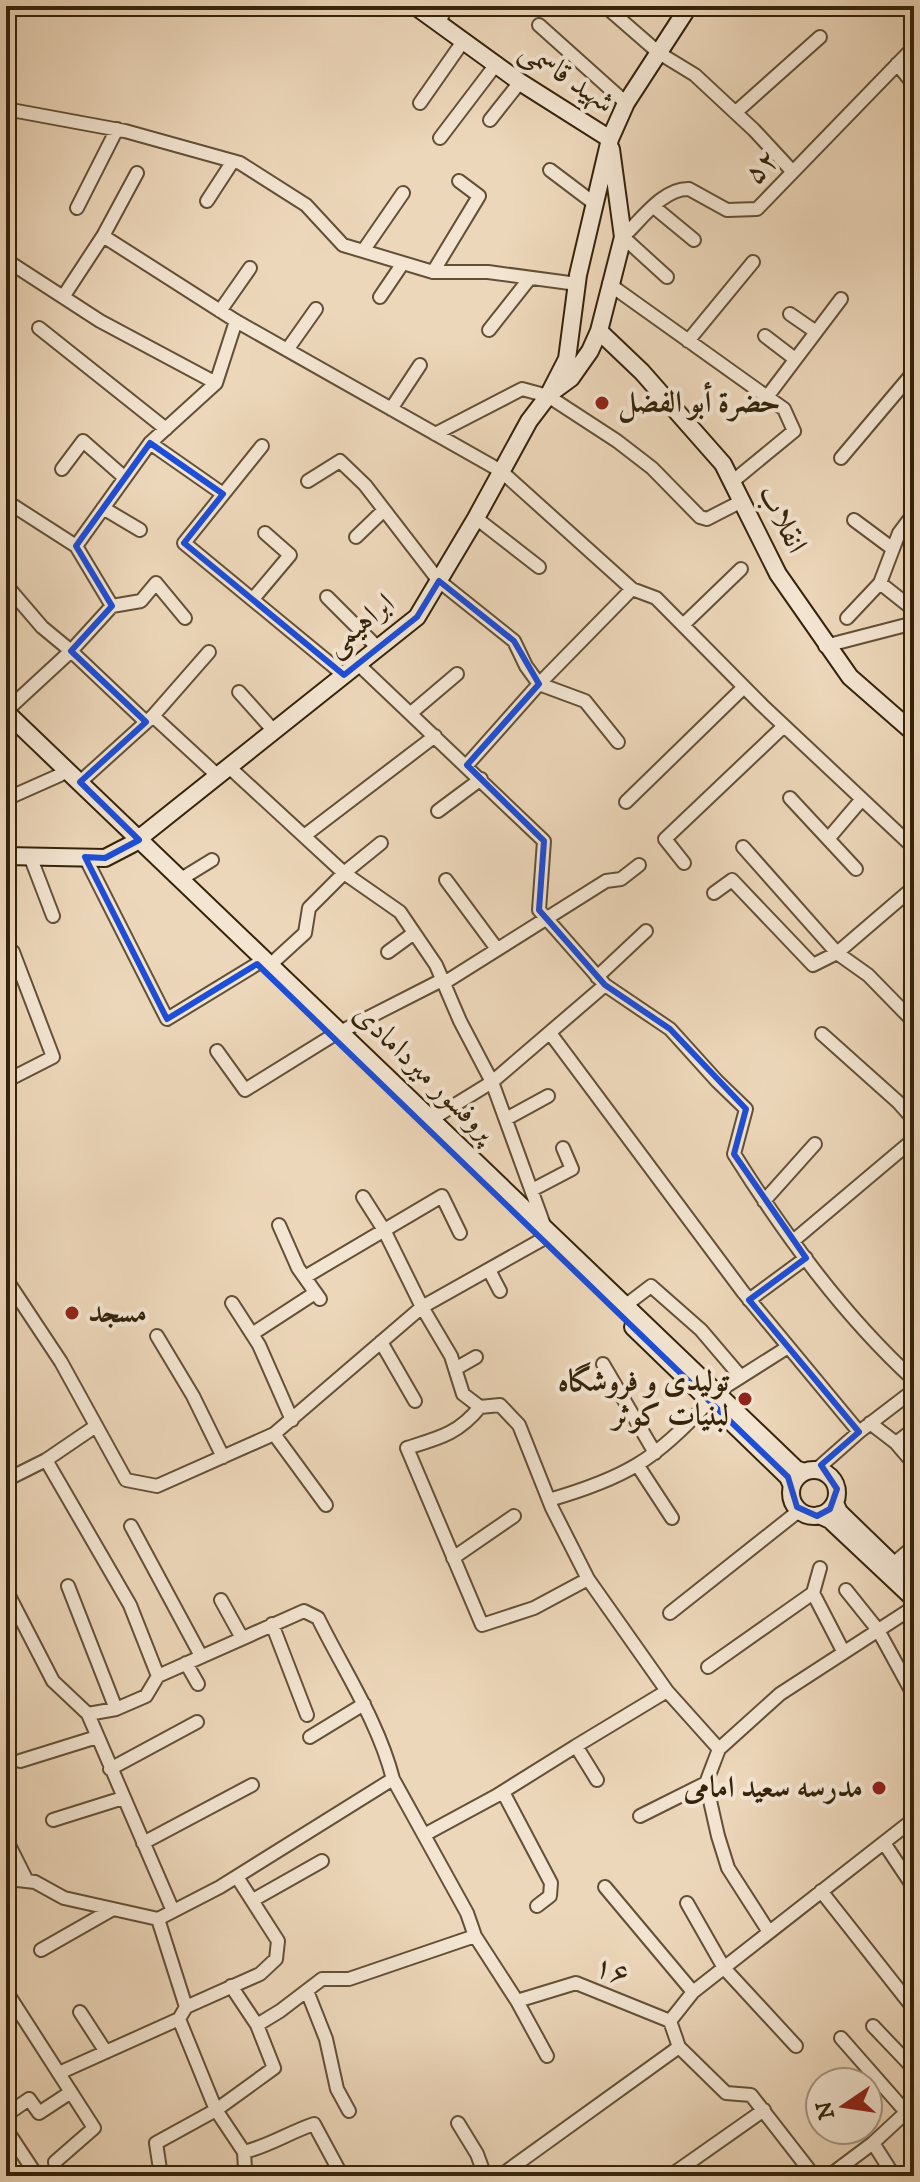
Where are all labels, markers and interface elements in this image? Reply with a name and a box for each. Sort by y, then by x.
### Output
street label: شهید قاسمی [513,32,621,122]
street label: ۵۲ [736,142,788,192]
place label: حضرة أبو الفضل [618,381,781,423]
marker: حضرة أبو الفضل [593,394,611,412]
street label: انقلاب [749,478,815,560]
street label: ابراهیمی [317,586,403,664]
street label: پروفسور میردامادی [345,996,505,1152]
place label: مسجد [88,1295,147,1332]
marker: مسجد [63,1304,81,1322]
place label: تولیدی و فروشگاه لبنیات کوثر [558,1361,730,1435]
marker: تولیدی و فروشگاه لبنیات کوثر [736,1390,754,1408]
place label: مدرسه سعید امامی [683,1770,863,1807]
marker: مدرسه سعید امامی [870,1779,888,1797]
street label: ۱۶ [589,1948,635,1994]
north arrow [804,2066,884,2146]
text: N [811,2098,841,2122]

